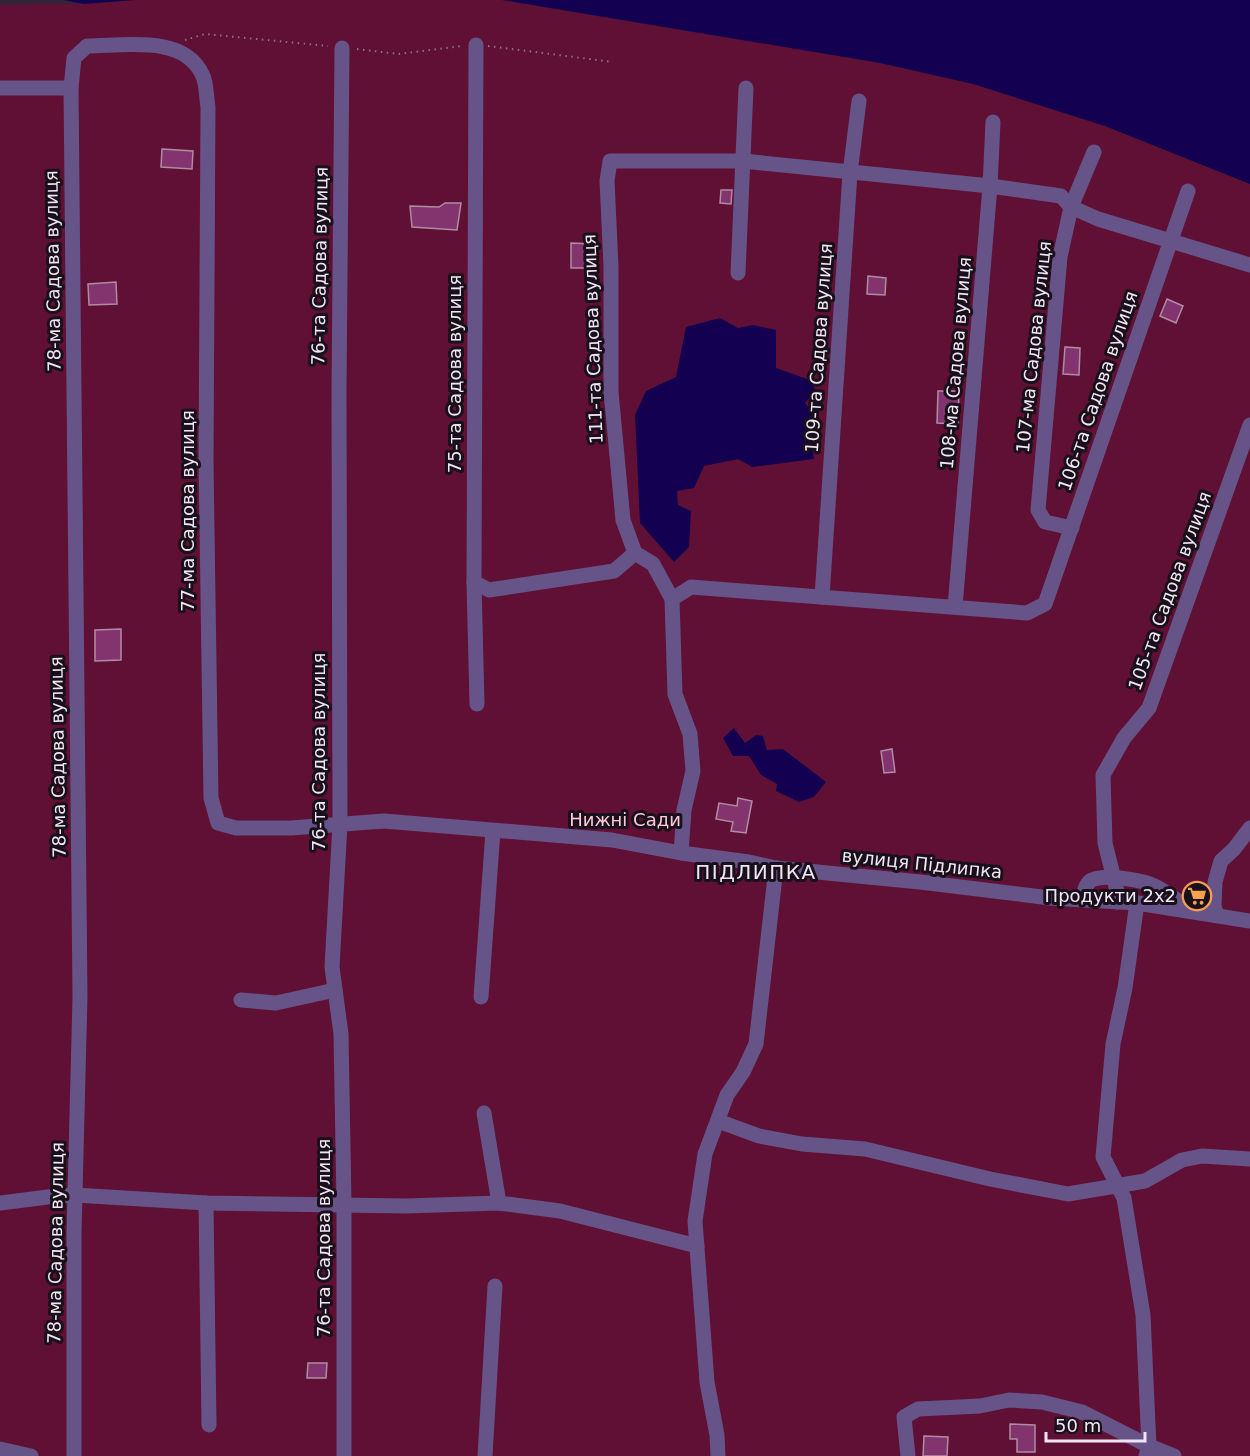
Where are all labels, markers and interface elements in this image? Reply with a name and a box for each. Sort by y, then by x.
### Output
street label: 76-та Садова вулиця [307,167,332,365]
street label: 78-ма Садова вулиця [40,170,65,372]
street label: 111-та Садова вулиця [578,234,607,444]
street label: 107-ма Садова вулиця [1012,240,1055,454]
street label: 109-та Садова вулиця [801,242,836,453]
street label: 108-ма Садова вулиця [936,256,975,470]
street label: 75-та Садова вулиця [444,275,465,473]
street label: 106-та Садова вулиця [1053,288,1142,494]
street label: 77-ма Садова вулиця [177,410,198,612]
street label: 105-та Садова вулиця [1124,489,1215,693]
street label: 76-та Садова вулиця [308,653,329,851]
street label: 78-ма Садова вулиця [45,656,70,858]
park label: Нижні Сади [569,809,681,830]
street label: вулиця Підлипка [841,845,1003,882]
district label: ПІДЛИПКА [695,860,817,884]
supermarket icon: Продукти 2х2 [1181,880,1213,912]
place label: Продукти 2х2 [1045,885,1176,906]
street label: 76-та Садова вулиця [313,1139,334,1337]
street label: 78-ма Садова вулиця [43,1142,68,1344]
scale bar [1046,1405,1145,1443]
text: 50 m [1055,1415,1101,1436]

